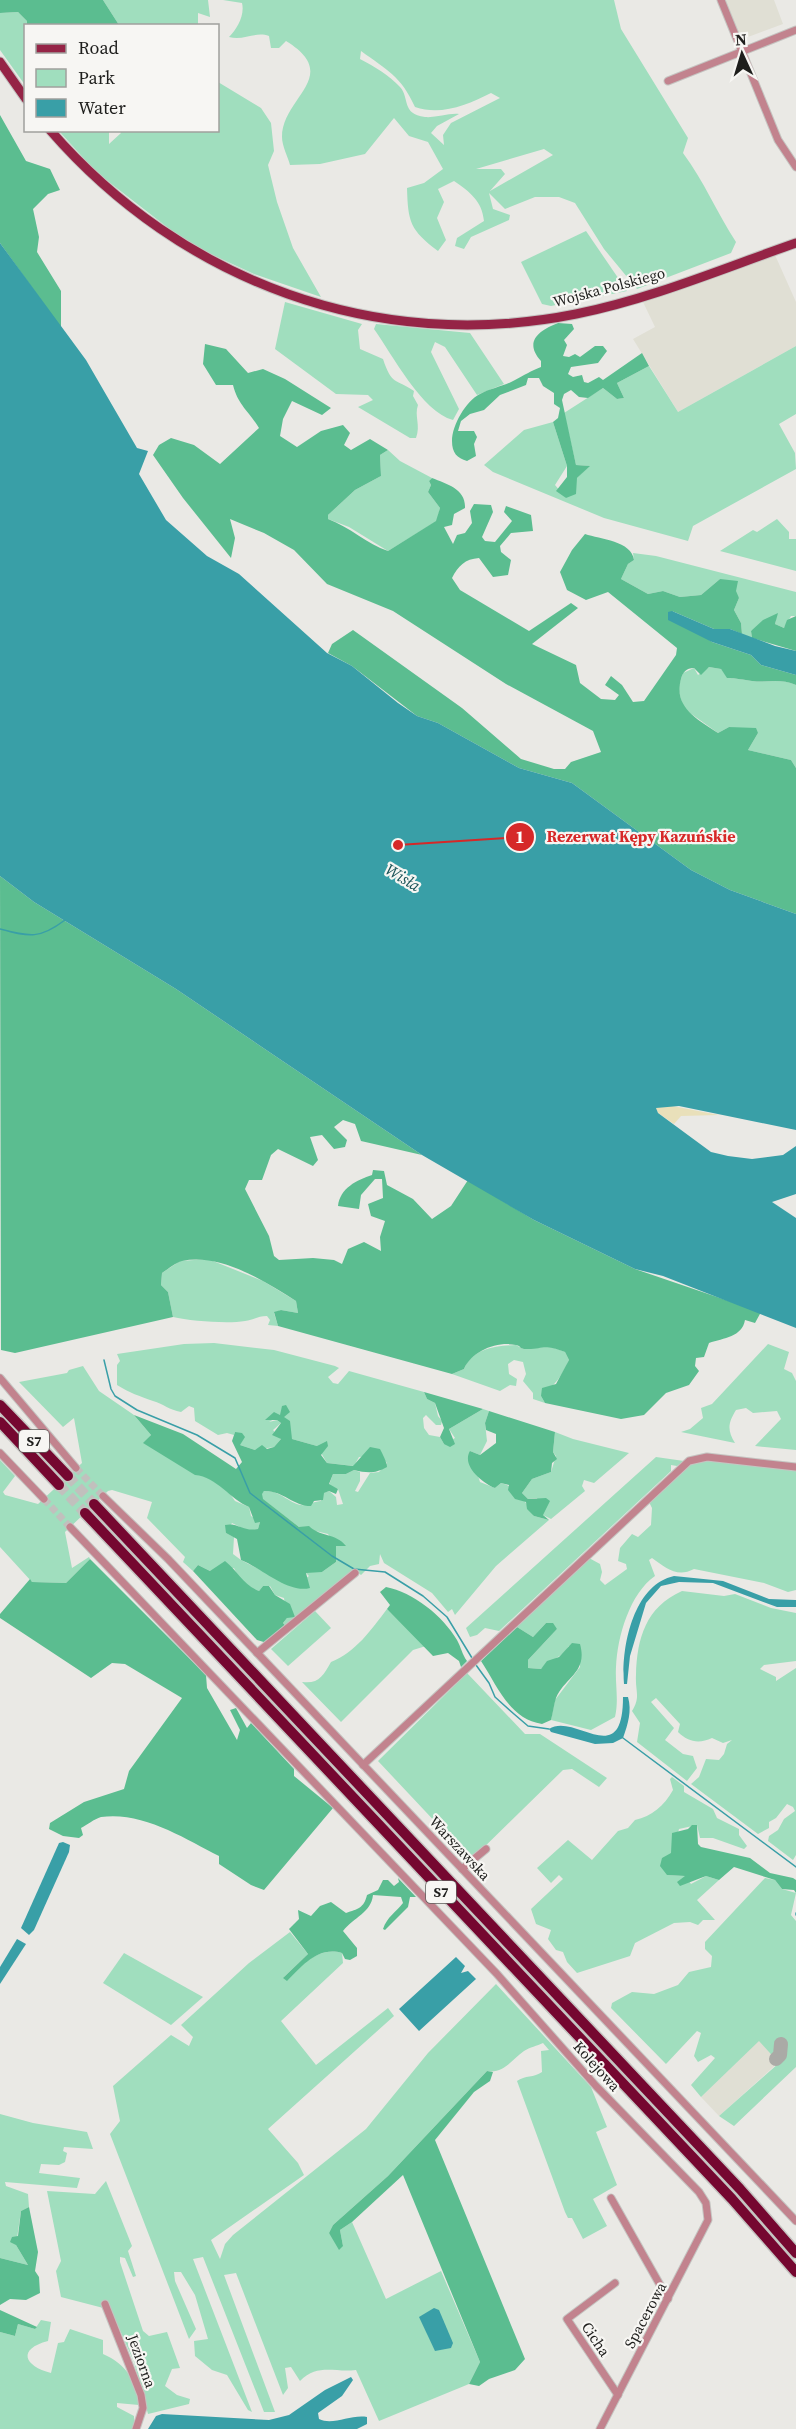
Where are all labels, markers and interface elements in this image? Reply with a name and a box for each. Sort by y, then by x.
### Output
legend [24,24,219,132]
north arrow [712,24,772,84]
text: N [734,28,748,50]
text: Road [78,35,119,60]
text: Park [78,65,115,90]
text: Water [78,95,126,120]
street label: Wojska Polskiego [551,262,667,312]
callout: Rezerwat Kępy Kazuńskie [505,820,748,854]
text: 1 [515,824,525,849]
text: Rezerwat Kępy Kazuńskie [546,825,736,847]
water label: Wisła [381,858,425,896]
road number: S7 [19,1430,49,1452]
street label: Warszawska [425,1811,496,1885]
road number: S7 [426,1881,456,1903]
street label: Kolejowa [569,2036,626,2096]
street label: Spacerowa [619,2278,671,2352]
street label: Cicha [577,2317,615,2361]
street label: Jeziorna [122,2330,161,2391]

